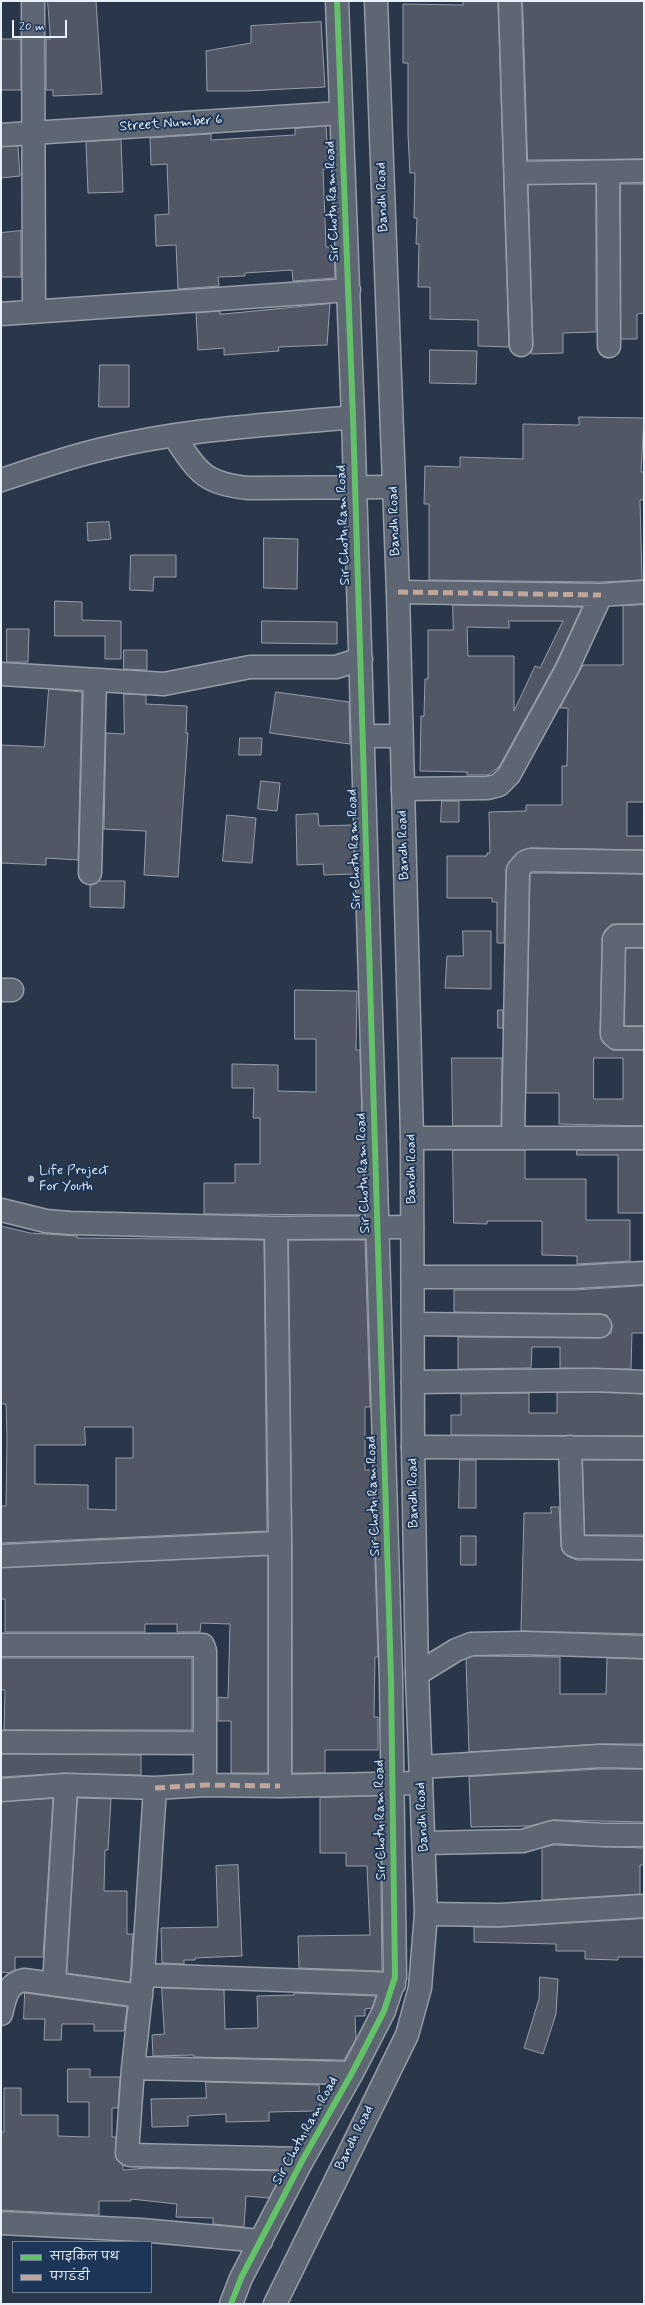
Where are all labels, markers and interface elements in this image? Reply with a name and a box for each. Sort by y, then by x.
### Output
scale bar [14,12,69,38]
text: 20 m [19,19,45,35]
street label: Street Number 6 [119,112,223,136]
street label: Sir Chotu Ram Road [323,140,343,262]
street label: Bandh Road [373,162,393,232]
street label: Sir Chotu Ram Road [334,464,354,586]
street label: Bandh Road [385,486,405,556]
street label: Sir Chotu Ram Road [345,788,365,910]
street label: Bandh Road [394,810,414,880]
street label: Sir Chotu Ram Road [354,1112,374,1234]
street label: Bandh Road [404,1134,420,1204]
place label: Life Project For Youth [39,1163,109,1196]
marker: Life Project For Youth [26,1174,36,1184]
street label: Sir Chotu Ram Road [364,1435,384,1557]
street label: Bandh Road [405,1458,423,1528]
street label: Sir Chotu Ram Road [372,1760,390,1880]
street label: Bandh Road [413,1782,433,1852]
street label: Sir Chotu Ram Road [269,2074,343,2188]
street label: Bandh Road [332,2103,378,2173]
legend [12,2241,152,2293]
text: साइकिल पथ [50,2249,119,2265]
text: पगडंडी [50,2269,90,2285]

